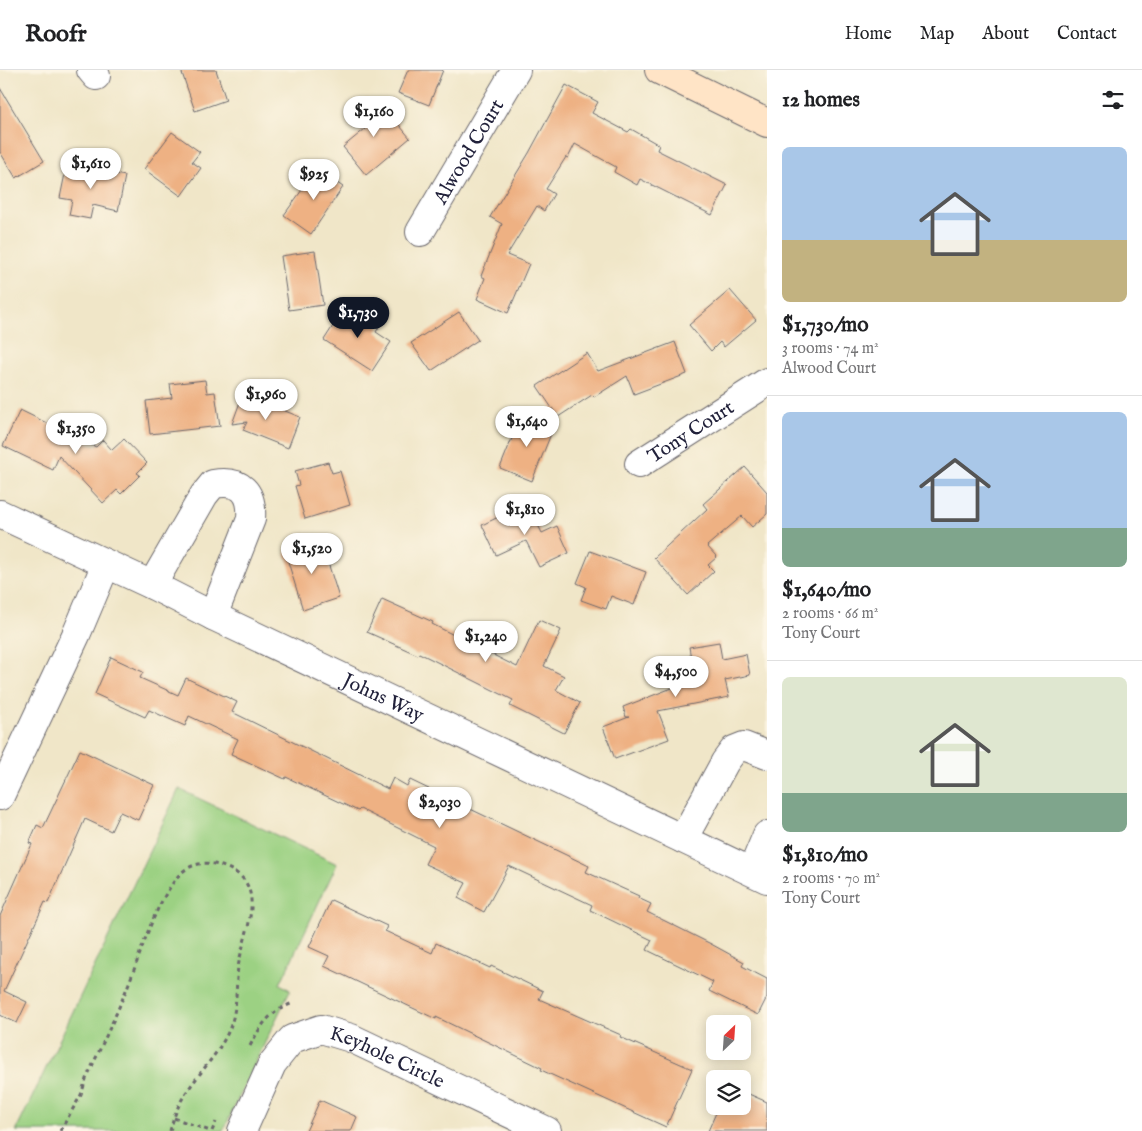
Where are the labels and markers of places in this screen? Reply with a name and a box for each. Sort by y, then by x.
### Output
pin: $1,160 [333,96,415,138]
pin: $1,610 [50,148,132,190]
pin: $925 [284,158,344,201]
pin: $1,730 [317,296,399,339]
pin: $1,960 [225,378,307,421]
pin: $1,640 [486,406,568,448]
pin: $1,350 [35,412,117,455]
pin: $1,810 [484,494,566,536]
pin: $1,520 [271,532,353,575]
pin: $1,240 [445,620,527,663]
pin: $4,500 [635,656,717,698]
pin: $2,030 [399,786,481,829]

